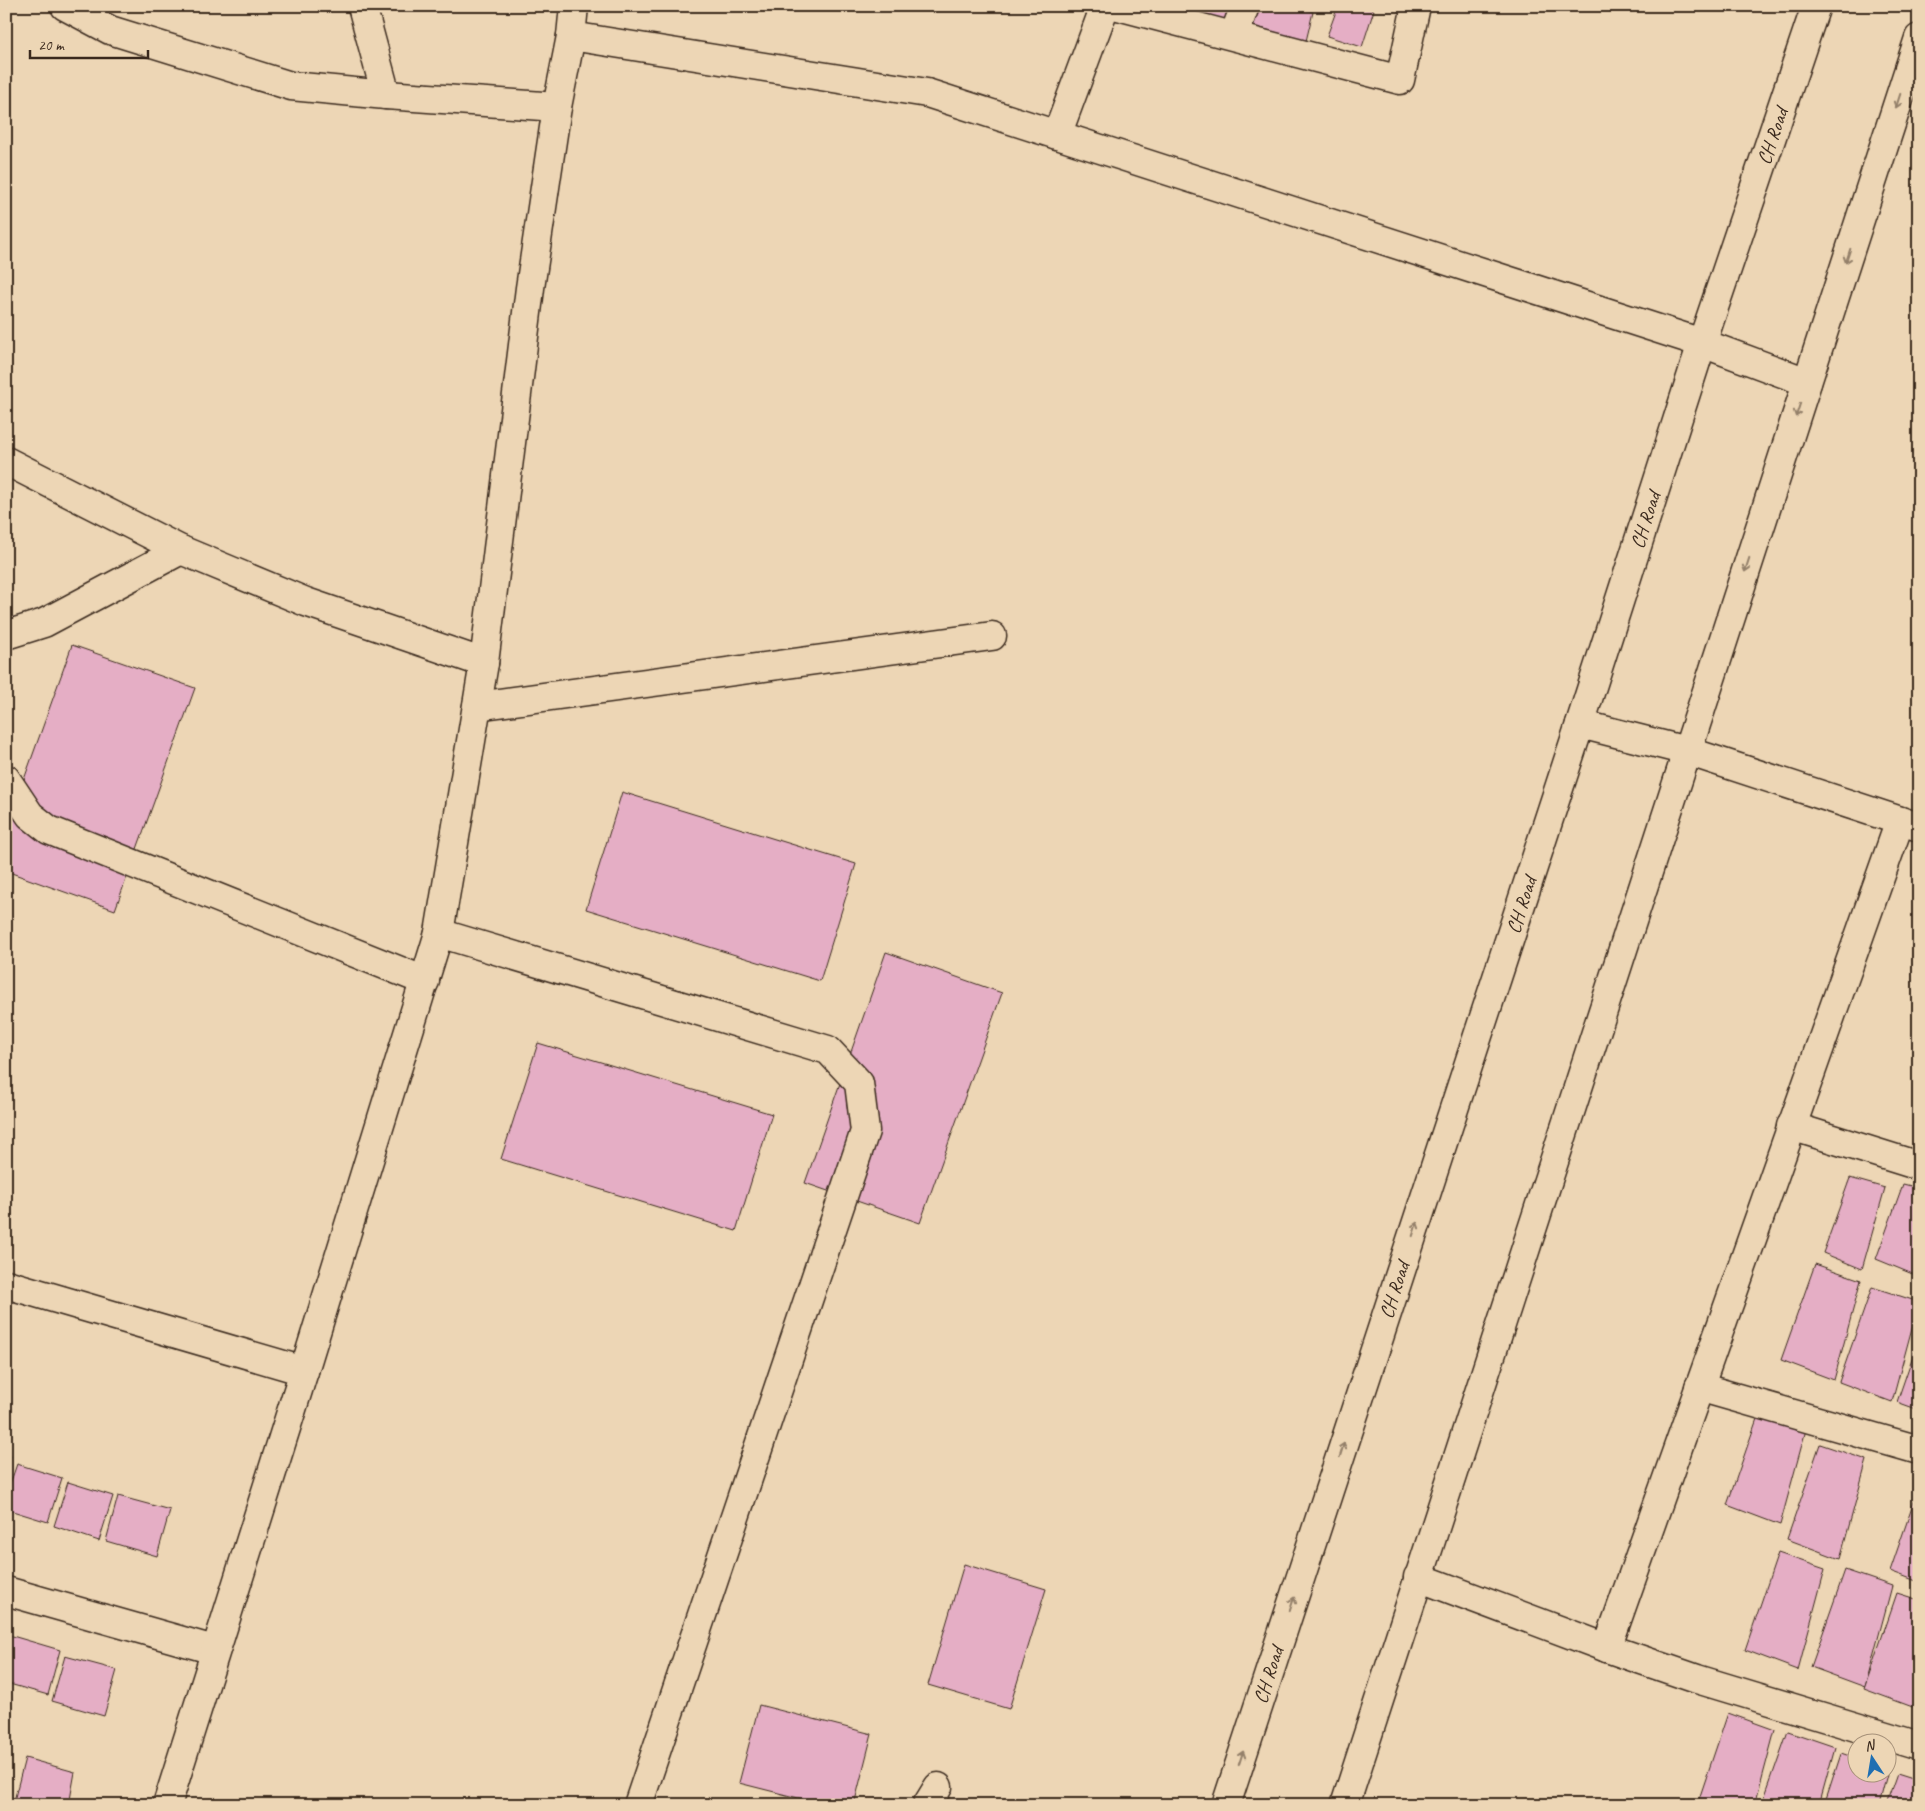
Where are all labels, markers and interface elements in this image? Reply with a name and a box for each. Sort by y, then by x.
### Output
scale bar [30,28,148,60]
text: 20 m [38,36,65,55]
one-way arrow [1893,93,1903,109]
street label: CH Road [1751,102,1795,168]
one-way arrow [1843,247,1852,263]
one-way arrow [1792,402,1802,418]
street label: CH Road [1625,486,1667,552]
one-way arrow [1742,556,1752,572]
street label: CH Road [1501,871,1543,937]
one-way arrow [1410,1221,1420,1237]
street label: CH Road [1374,1256,1416,1322]
one-way arrow [1338,1442,1347,1458]
one-way arrow [1287,1596,1297,1612]
street label: CH Road [1248,1641,1290,1707]
north arrow [1848,1734,1898,1784]
text: N [1863,1736,1878,1755]
one-way arrow [1237,1751,1246,1767]

